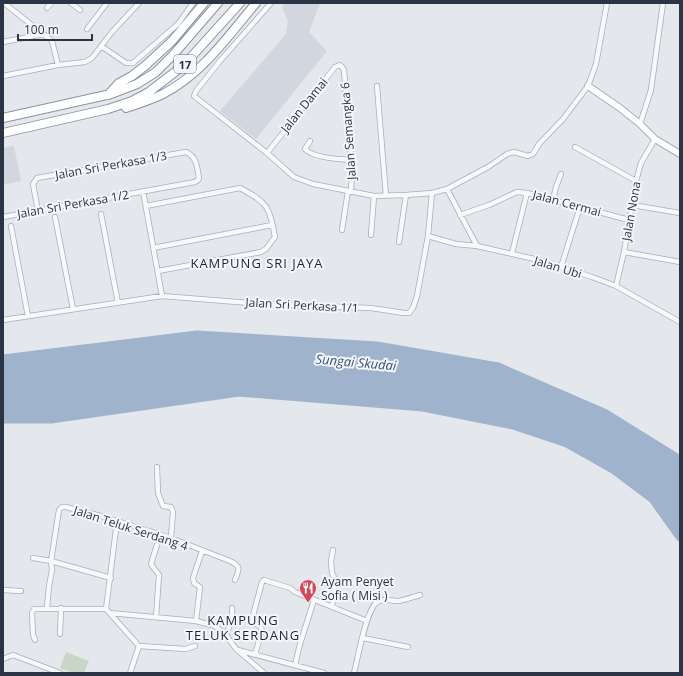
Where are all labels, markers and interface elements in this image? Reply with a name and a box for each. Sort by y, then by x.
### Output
scale bar [18,16,92,42]
text: 100 m [24,21,59,38]
road number: 17 [174,55,196,73]
street label: Jalan Damai [276,74,331,137]
street label: Jalan Semangka 6 [336,81,360,181]
street label: Jalan Sri Perkasa 1/3 [53,147,168,183]
street label: Jalan Nona [617,180,645,243]
street label: Jalan Cermai [530,185,603,220]
street label: Jalan Sri Perkasa 1/2 [15,186,130,222]
street label: Jalan Ubi [531,251,584,282]
district label: KAMPUNG SRI JAYA [190,254,324,272]
street label: Jalan Sri Perkasa 1/1 [244,293,359,316]
water label: Sungai Skudai [315,350,398,375]
street label: Jalan Teluk Serdang 4 [71,501,190,555]
place label: Ayam Penyet Sofia ( Misi ) [321,573,394,604]
restaurant icon: Ayam Penyet Sofia ( Misi ) [298,578,318,603]
district label: KAMPUNG TELUK SERDANG [186,611,300,644]

